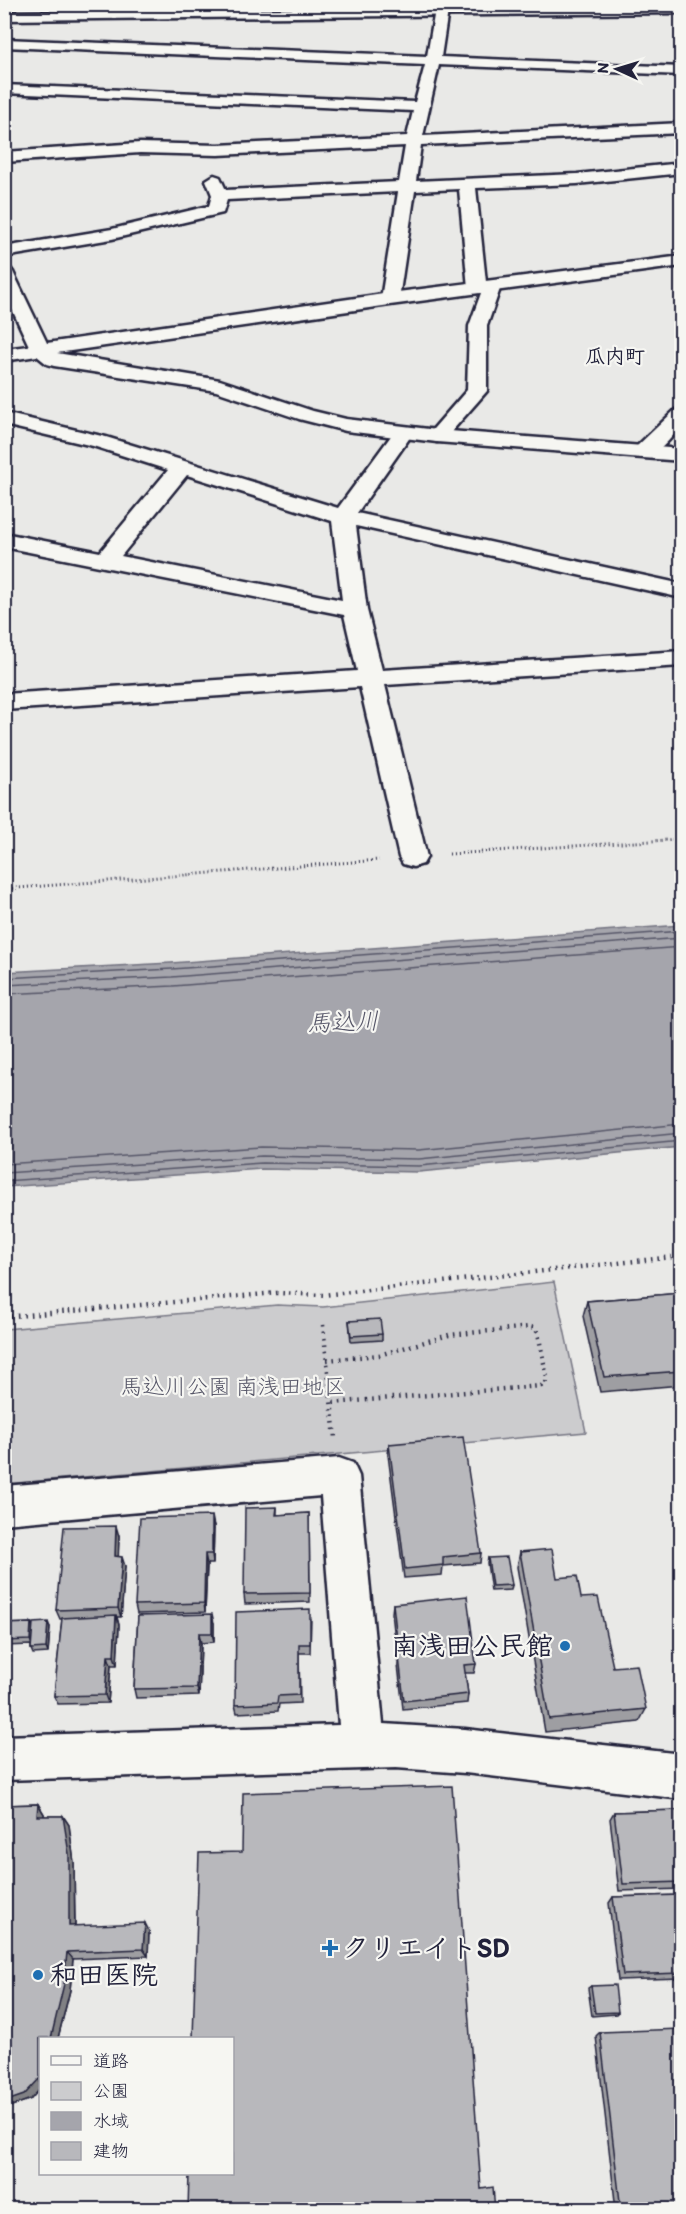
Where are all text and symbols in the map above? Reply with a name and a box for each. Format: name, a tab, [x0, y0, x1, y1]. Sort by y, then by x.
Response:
north arrow	[587, 39, 647, 99]
text: N	[593, 62, 612, 74]
district label: 瓜内町	[585, 344, 645, 368]
water label: 馬込川	[306, 1006, 379, 1037]
park label: 馬込川公園 南浅田地区	[121, 1373, 345, 1400]
place label: 南浅田公民館	[391, 1629, 553, 1662]
marker: 南浅田公民館	[558, 1639, 572, 1653]
place label: クリエイトSD	[342, 1931, 509, 1964]
marker: クリエイトSD	[323, 1941, 337, 1955]
place label: 和田医院	[50, 1958, 158, 1991]
marker: 和田医院	[31, 1968, 45, 1982]
legend	[39, 2037, 234, 2175]
text: 道路	[93, 2050, 129, 2072]
text: 公園	[93, 2080, 129, 2102]
text: 水域	[93, 2110, 129, 2132]
text: 建物	[93, 2140, 129, 2162]

